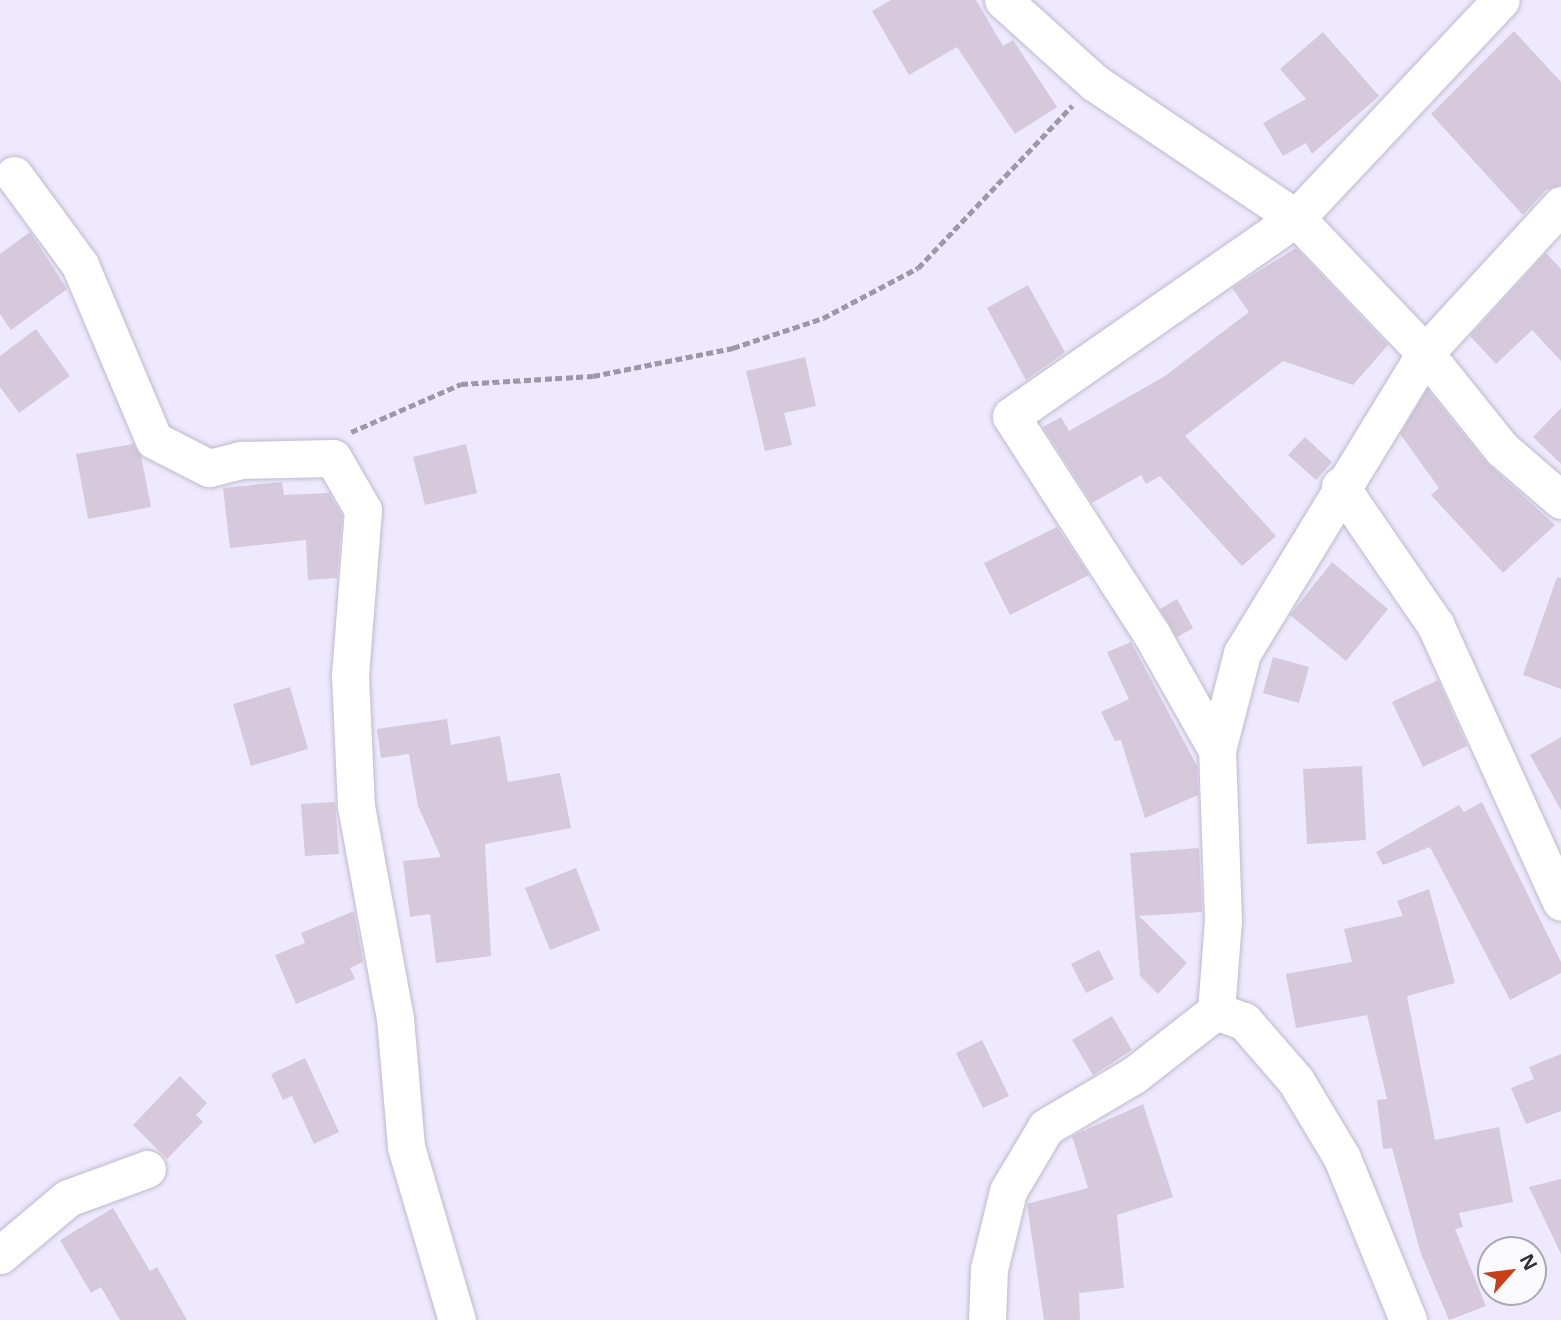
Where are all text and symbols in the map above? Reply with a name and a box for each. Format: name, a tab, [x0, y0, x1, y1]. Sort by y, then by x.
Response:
north arrow	[1477, 1236, 1547, 1306]
text: N	[1514, 1249, 1544, 1275]

